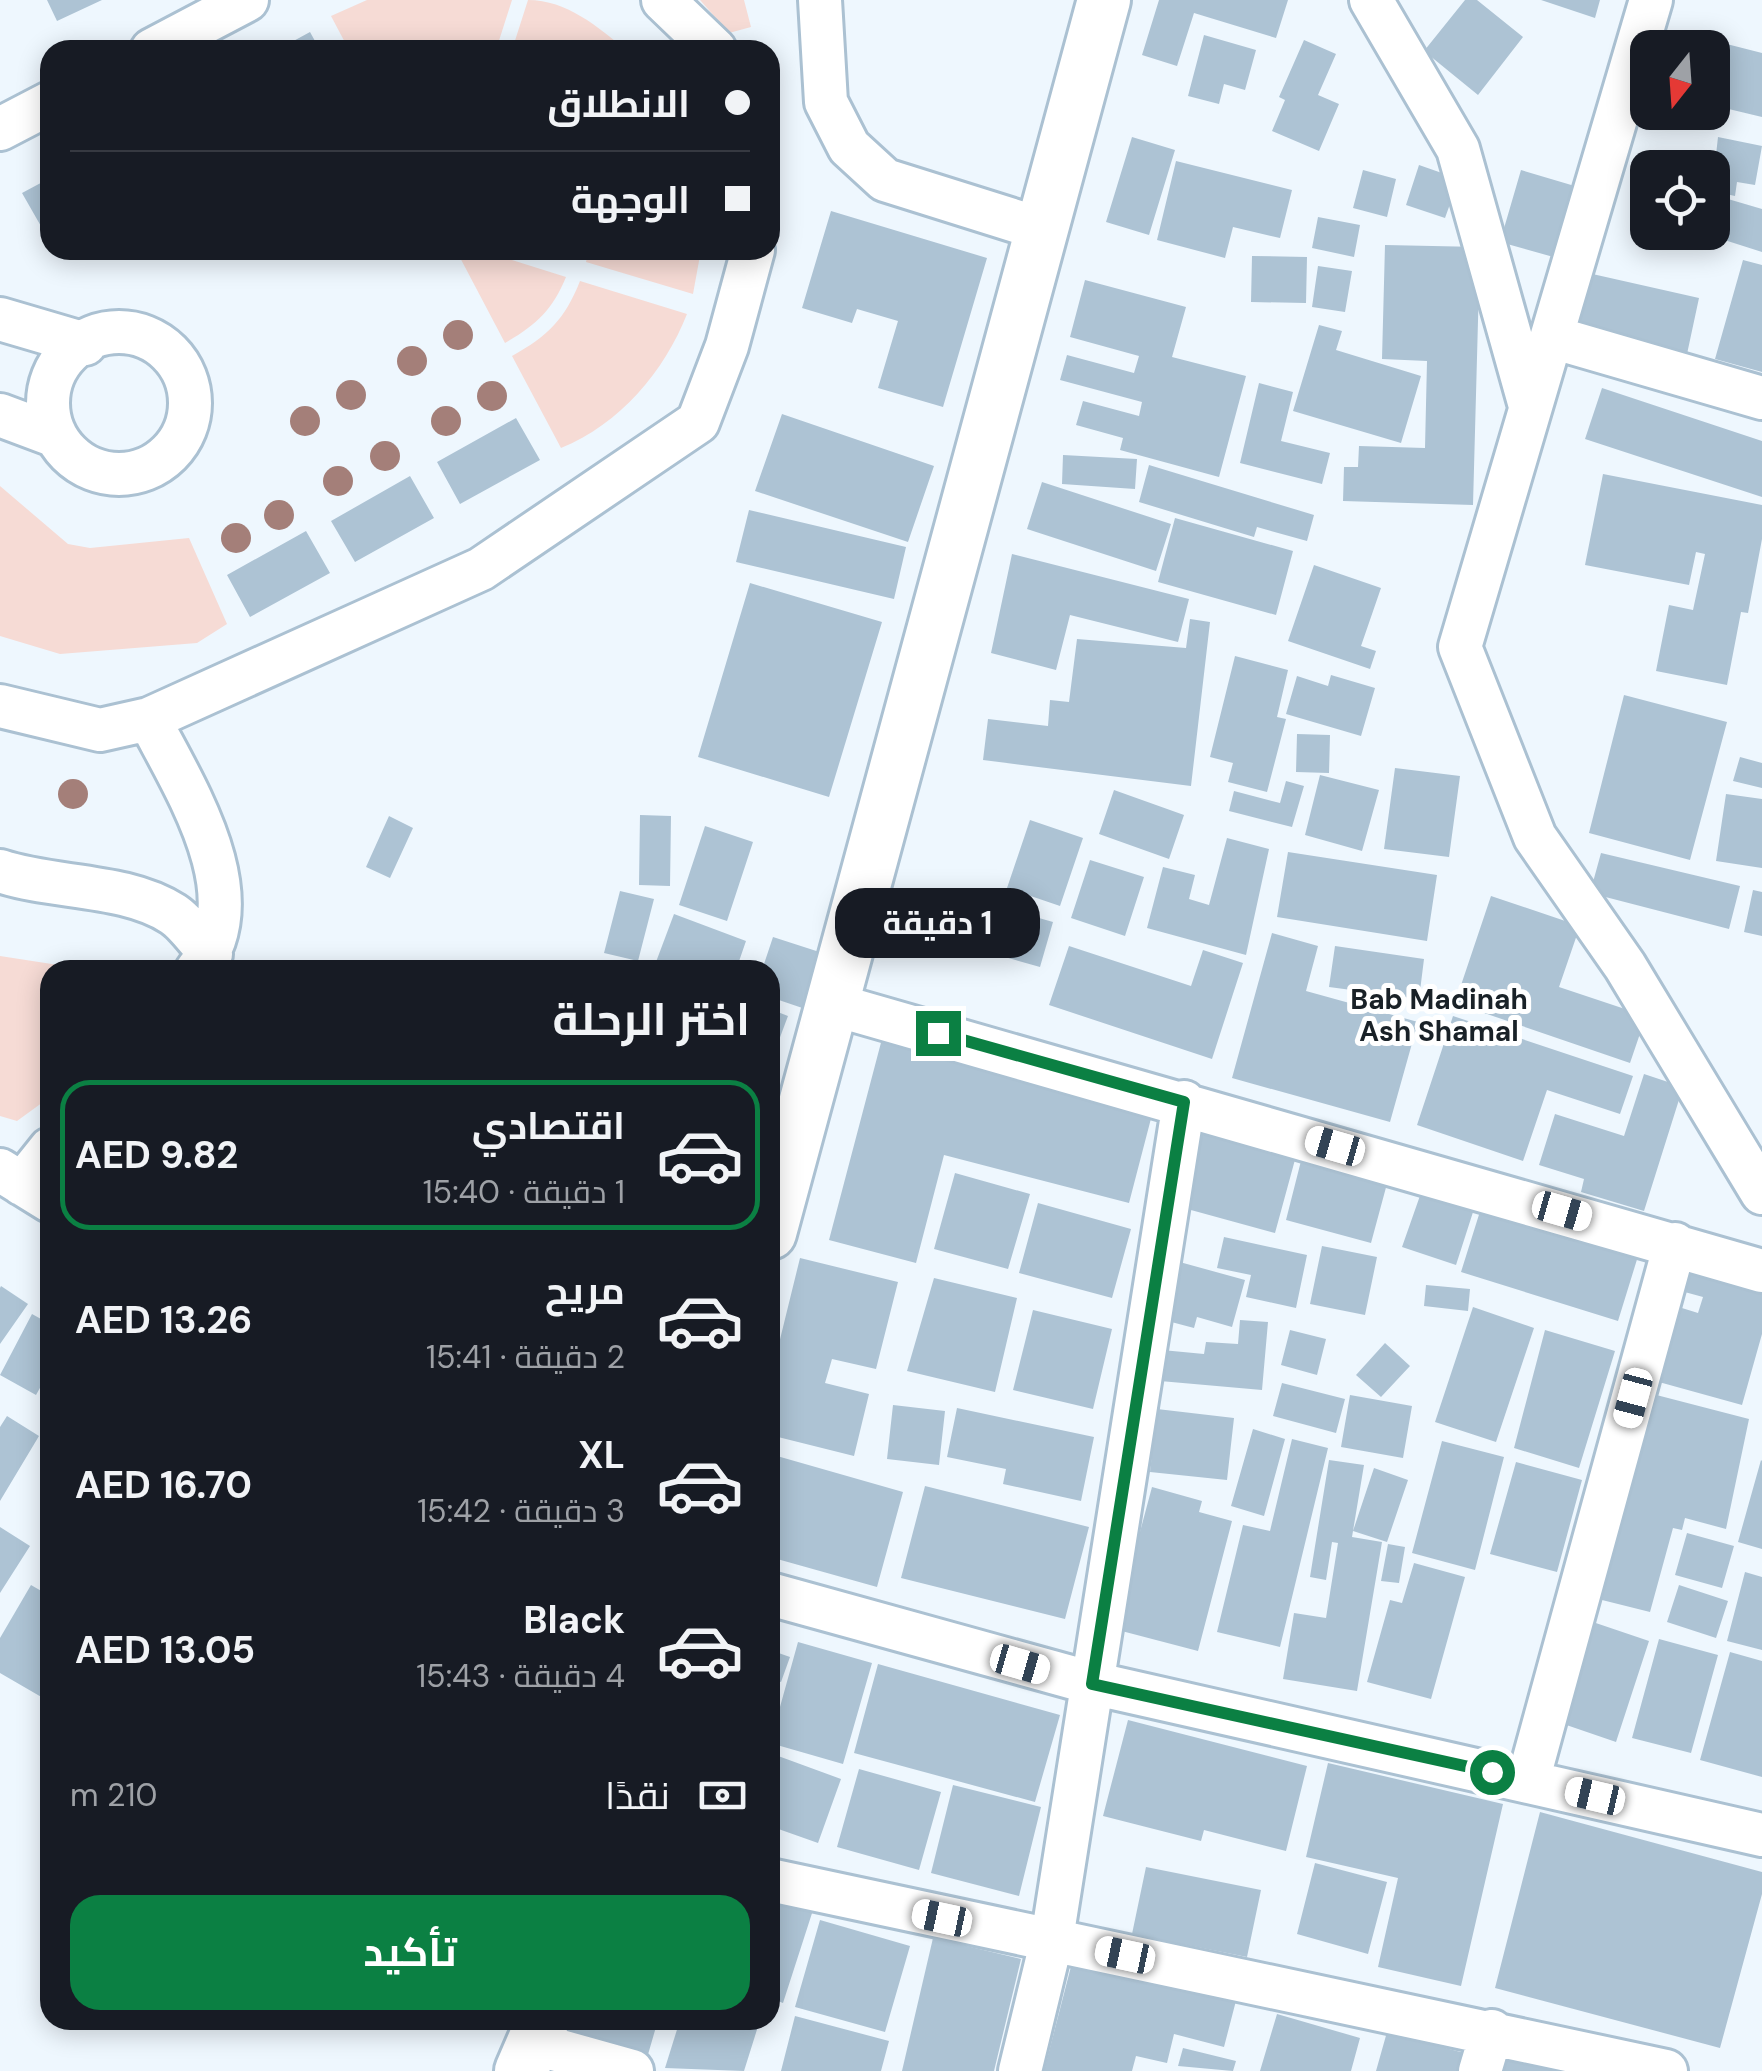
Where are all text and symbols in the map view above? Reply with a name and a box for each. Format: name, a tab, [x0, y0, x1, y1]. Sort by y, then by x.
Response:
north arrow	[1630, 30, 1730, 130]
map controls	[1630, 30, 1730, 250]
text: الانطلاق	[547, 79, 690, 129]
button: locate	[1630, 150, 1730, 250]
text: الوجهة	[571, 175, 690, 225]
callout: 1 دقيقة	[836, 888, 1040, 958]
text: 1 دقيقة	[883, 902, 992, 944]
district label: Bab Madinah Ash Shamal	[1350, 981, 1528, 1050]
text: اختر الرحلة	[552, 990, 750, 1049]
route end	[916, 1011, 961, 1056]
text: اقتصادي	[472, 1101, 625, 1151]
icon: car	[655, 1110, 745, 1200]
car	[1302, 1123, 1368, 1169]
text: AED 9.82	[75, 1130, 238, 1180]
text: 1 دقيقة · 15:40	[423, 1171, 625, 1213]
car	[1529, 1188, 1595, 1234]
text: مريح	[545, 1266, 625, 1316]
icon: car	[655, 1275, 745, 1365]
text: AED 13.26	[75, 1295, 252, 1345]
text: 2 دقيقة · 15:41	[426, 1336, 625, 1378]
car	[1611, 1365, 1655, 1431]
text: XL	[578, 1430, 625, 1480]
icon: car	[655, 1440, 745, 1530]
text: AED 16.70	[75, 1460, 252, 1510]
text: 3 دقيقة · 15:42	[417, 1490, 625, 1532]
text: Black	[523, 1595, 625, 1645]
icon: car	[655, 1605, 745, 1695]
text: AED 13.05	[75, 1625, 255, 1675]
car	[987, 1641, 1053, 1687]
text: 4 دقيقة · 15:43	[416, 1655, 625, 1697]
route start	[1470, 1750, 1515, 1795]
icon: cash	[695, 1768, 750, 1823]
text: نقدًا	[605, 1771, 670, 1821]
text: 210 m	[70, 1774, 157, 1816]
car	[1562, 1775, 1628, 1817]
button: تأكيد	[70, 1895, 750, 2010]
car	[910, 1897, 974, 1939]
car	[1093, 1934, 1157, 1976]

